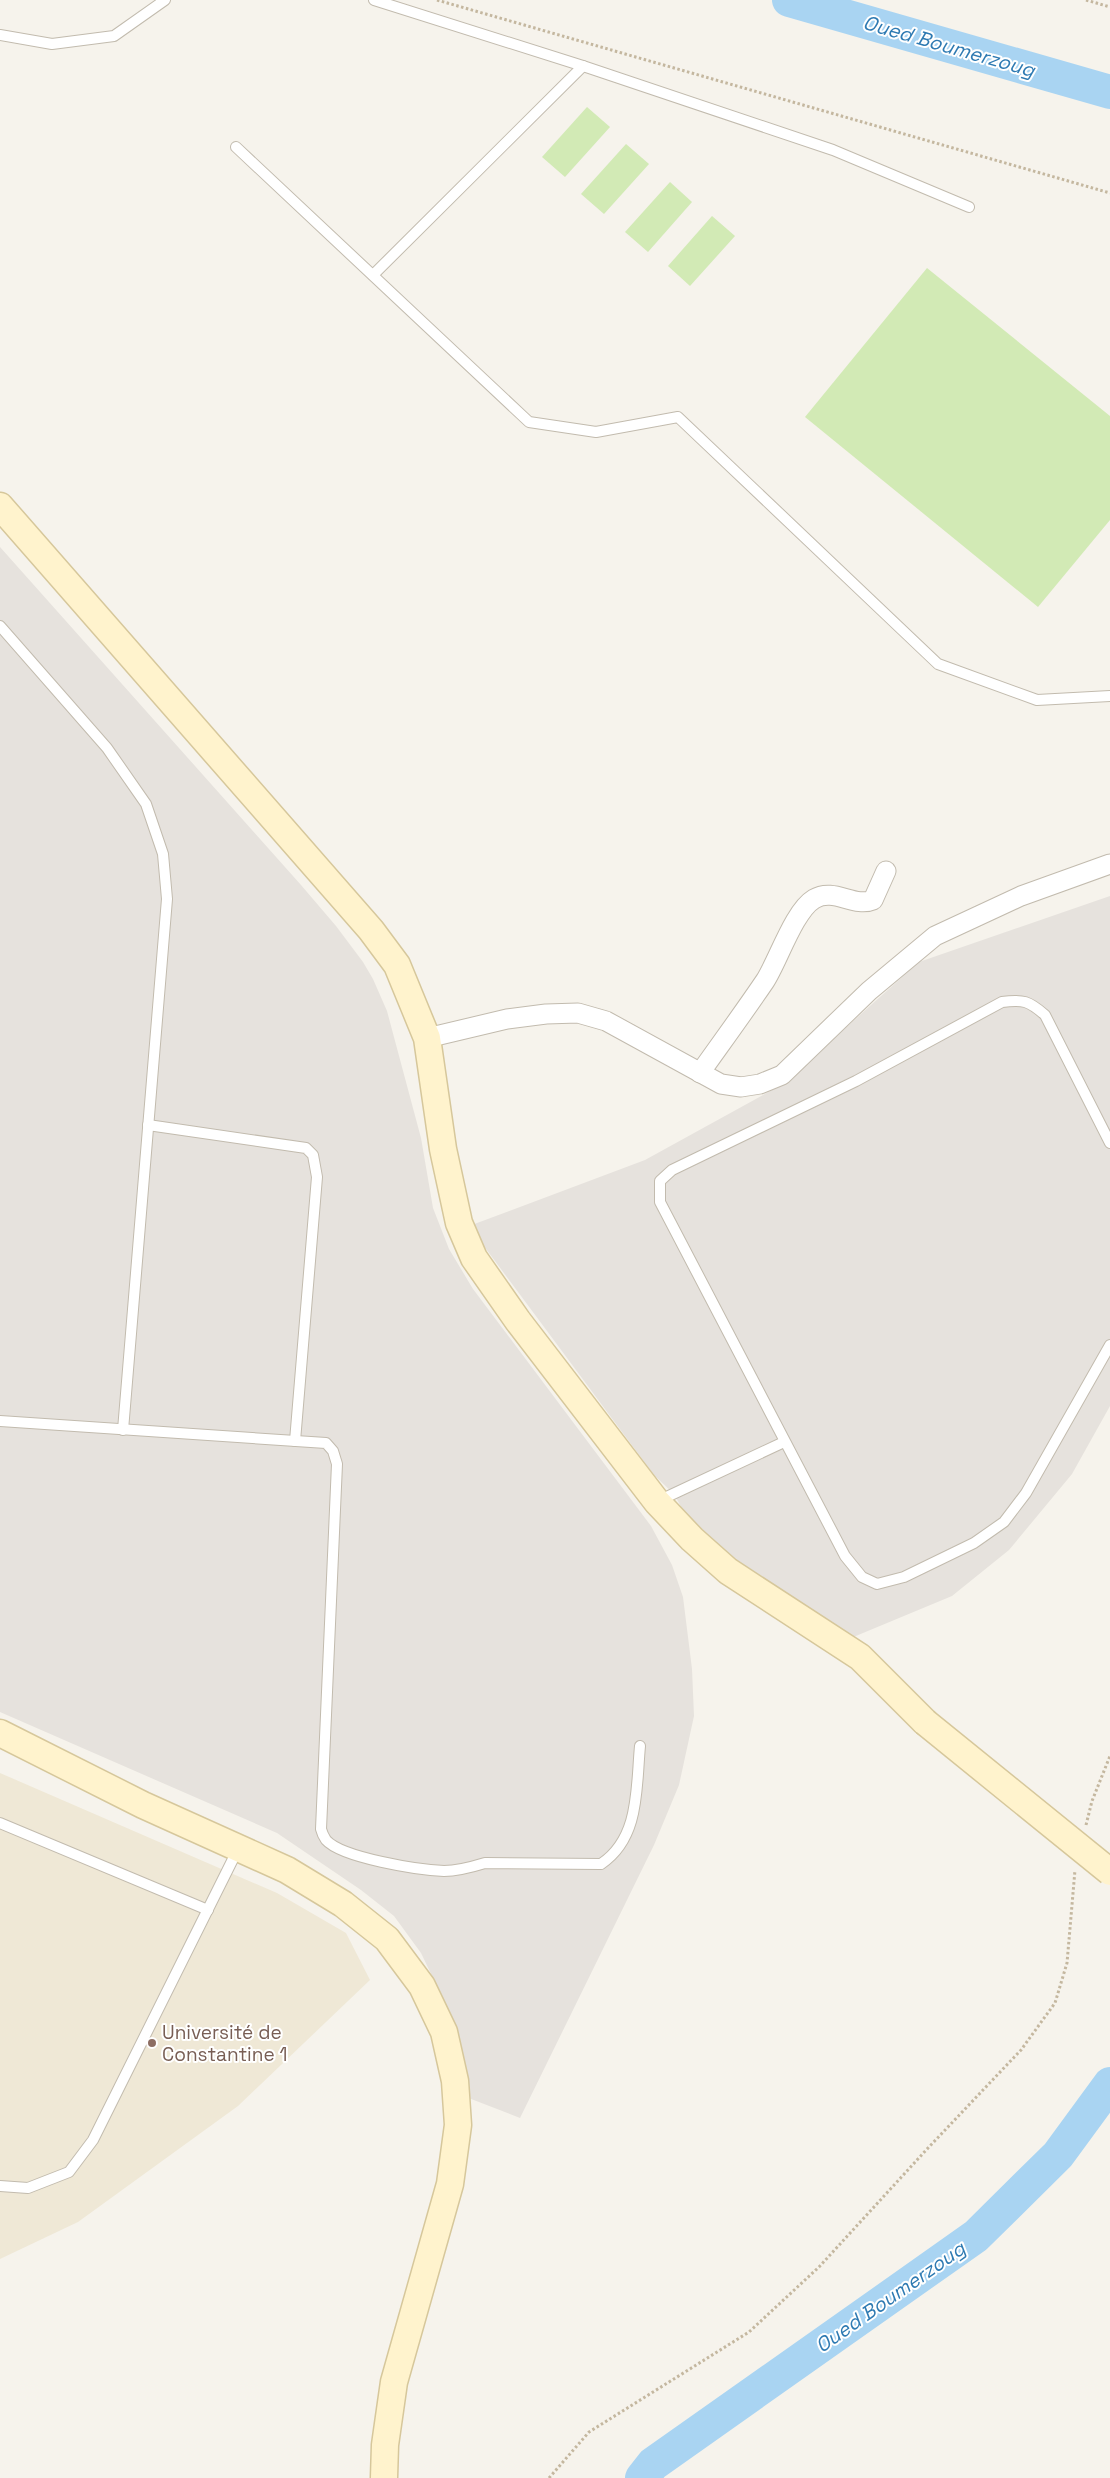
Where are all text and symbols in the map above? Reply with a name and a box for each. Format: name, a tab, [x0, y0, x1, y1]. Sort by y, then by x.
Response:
water label: Oued Boumerzoug	[860, 9, 1039, 83]
place label: Université de Constantine 1	[162, 2020, 288, 2067]
marker: Université de Constantine 1	[146, 2037, 158, 2049]
water label: Oued Boumerzoug	[810, 2235, 971, 2359]

